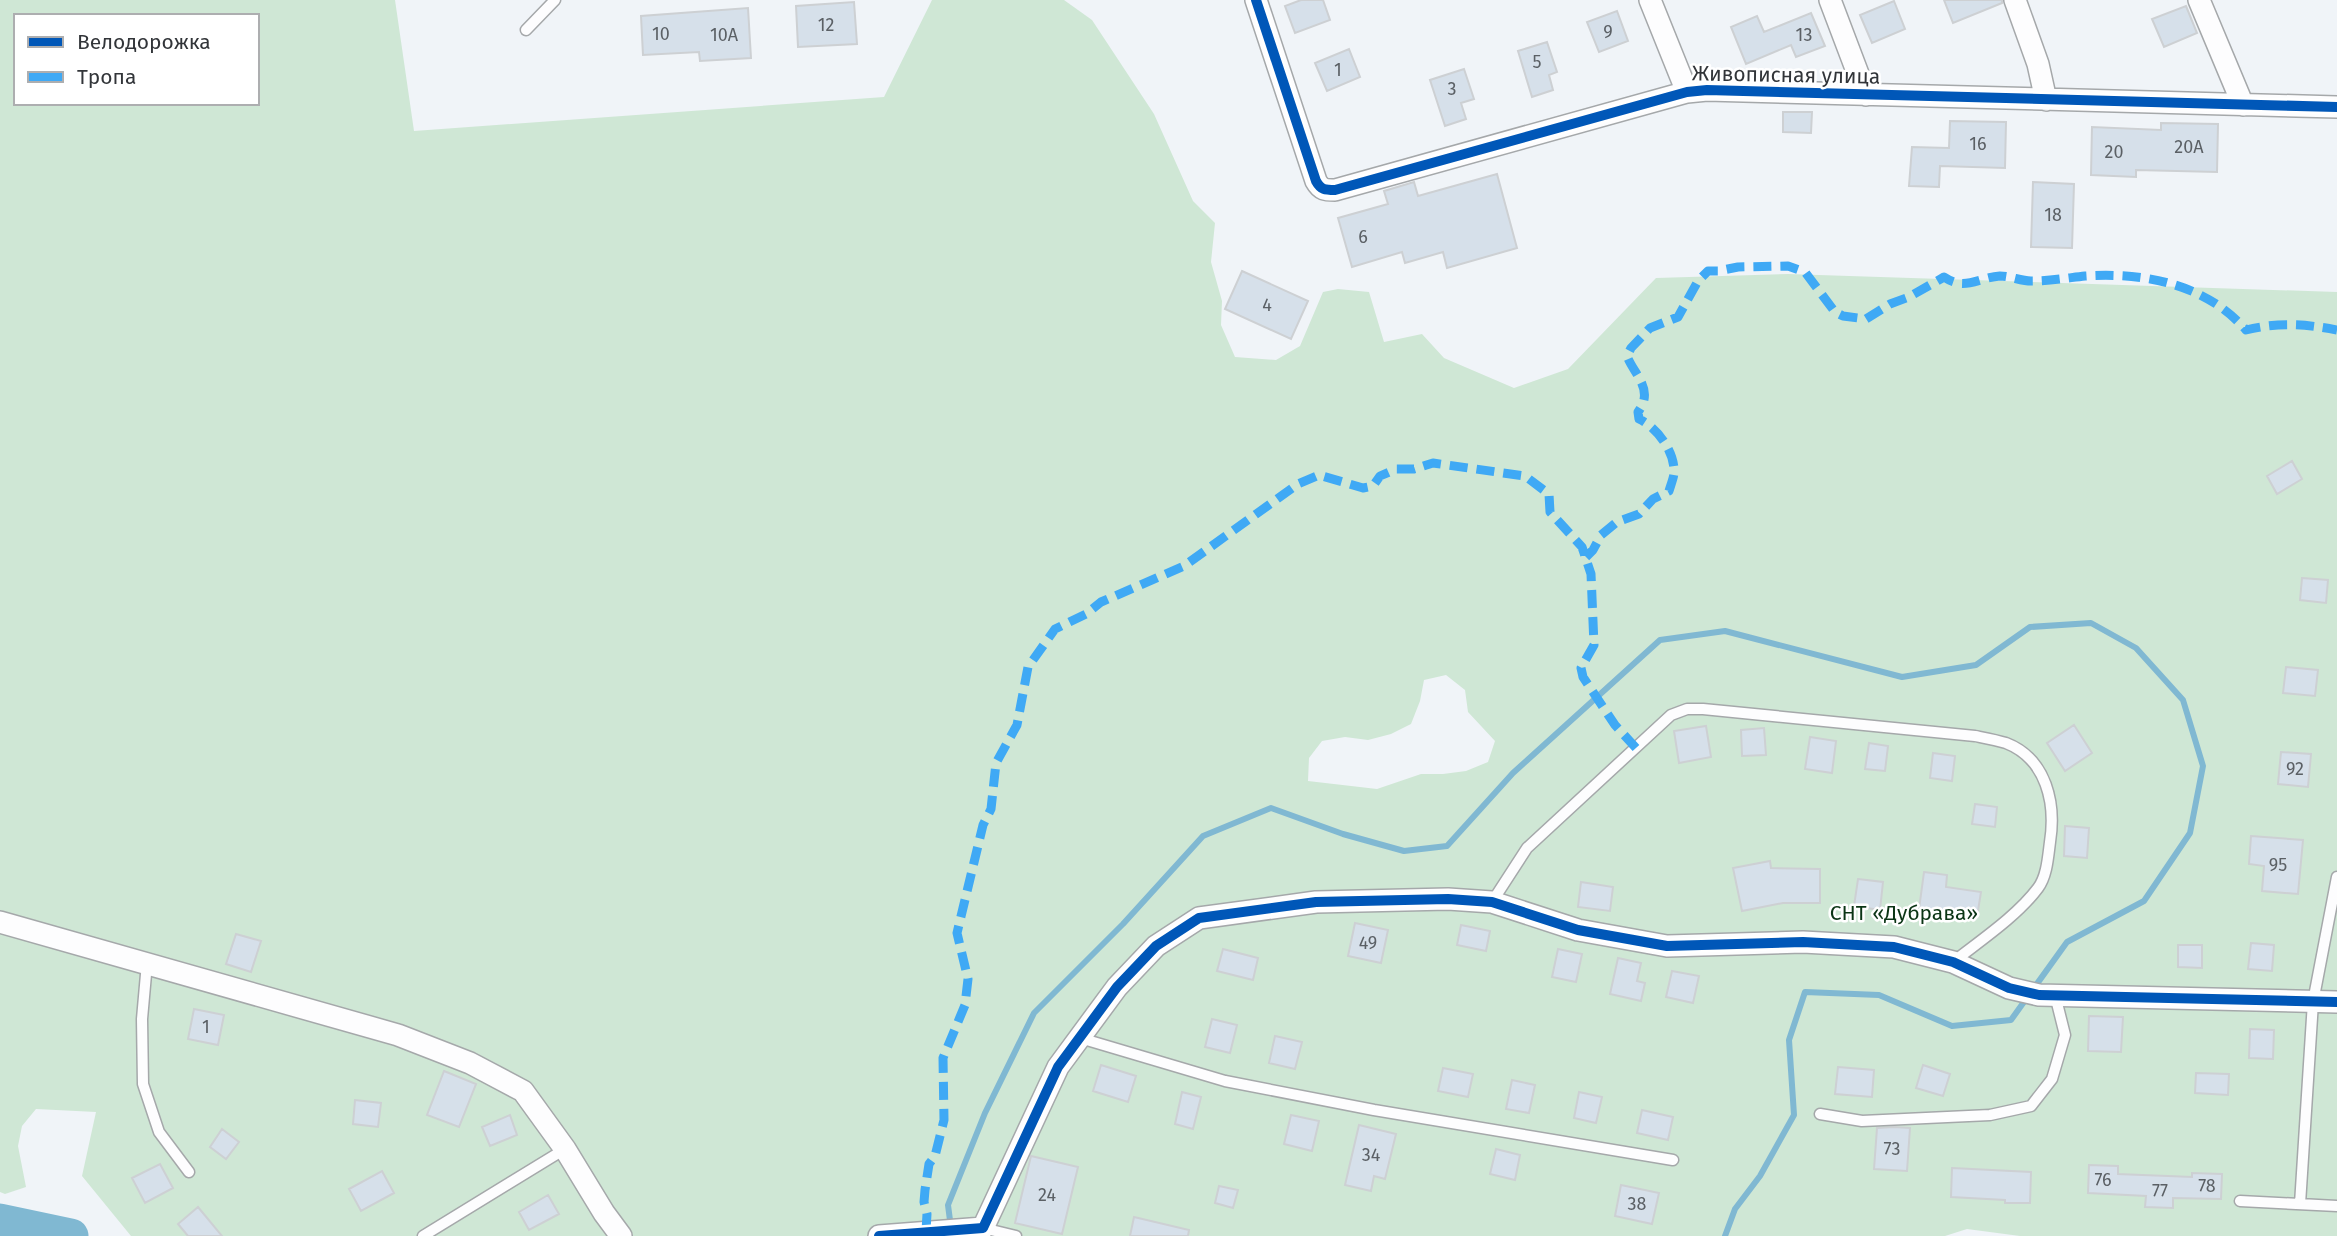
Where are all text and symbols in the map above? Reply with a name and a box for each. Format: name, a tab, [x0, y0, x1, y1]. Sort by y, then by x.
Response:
legend	[14, 14, 259, 105]
house number: 12	[818, 14, 834, 36]
house number: 9	[1603, 21, 1613, 43]
house number: 10	[652, 23, 670, 45]
house number: 10А	[710, 24, 739, 46]
house number: 13	[1796, 24, 1812, 46]
text: Велодорожка	[77, 29, 211, 55]
house number: 5	[1532, 51, 1542, 73]
house number: 1	[1334, 59, 1342, 81]
street label: Живописная улица	[1692, 60, 1880, 90]
text: Тропа	[77, 64, 136, 90]
house number: 3	[1448, 78, 1456, 100]
house number: 16	[1969, 133, 1987, 155]
house number: 20А	[2174, 136, 2204, 158]
house number: 20	[2105, 141, 2123, 163]
house number: 18	[2044, 204, 2062, 226]
house number: 6	[1358, 226, 1368, 248]
house number: 4	[1262, 294, 1272, 316]
house number: 92	[2286, 758, 2304, 780]
house number: 95	[2269, 854, 2287, 876]
park label: СНТ «Дубрава»	[1830, 900, 1978, 926]
house number: 49	[1359, 932, 1377, 954]
house number: 1	[202, 1016, 210, 1038]
house number: 73	[1884, 1138, 1900, 1160]
house number: 34	[1362, 1144, 1381, 1166]
house number: 76	[2094, 1169, 2112, 1191]
house number: 78	[2198, 1175, 2216, 1197]
house number: 77	[2152, 1180, 2168, 1202]
house number: 24	[1038, 1184, 1056, 1206]
house number: 38	[1628, 1193, 1647, 1215]

